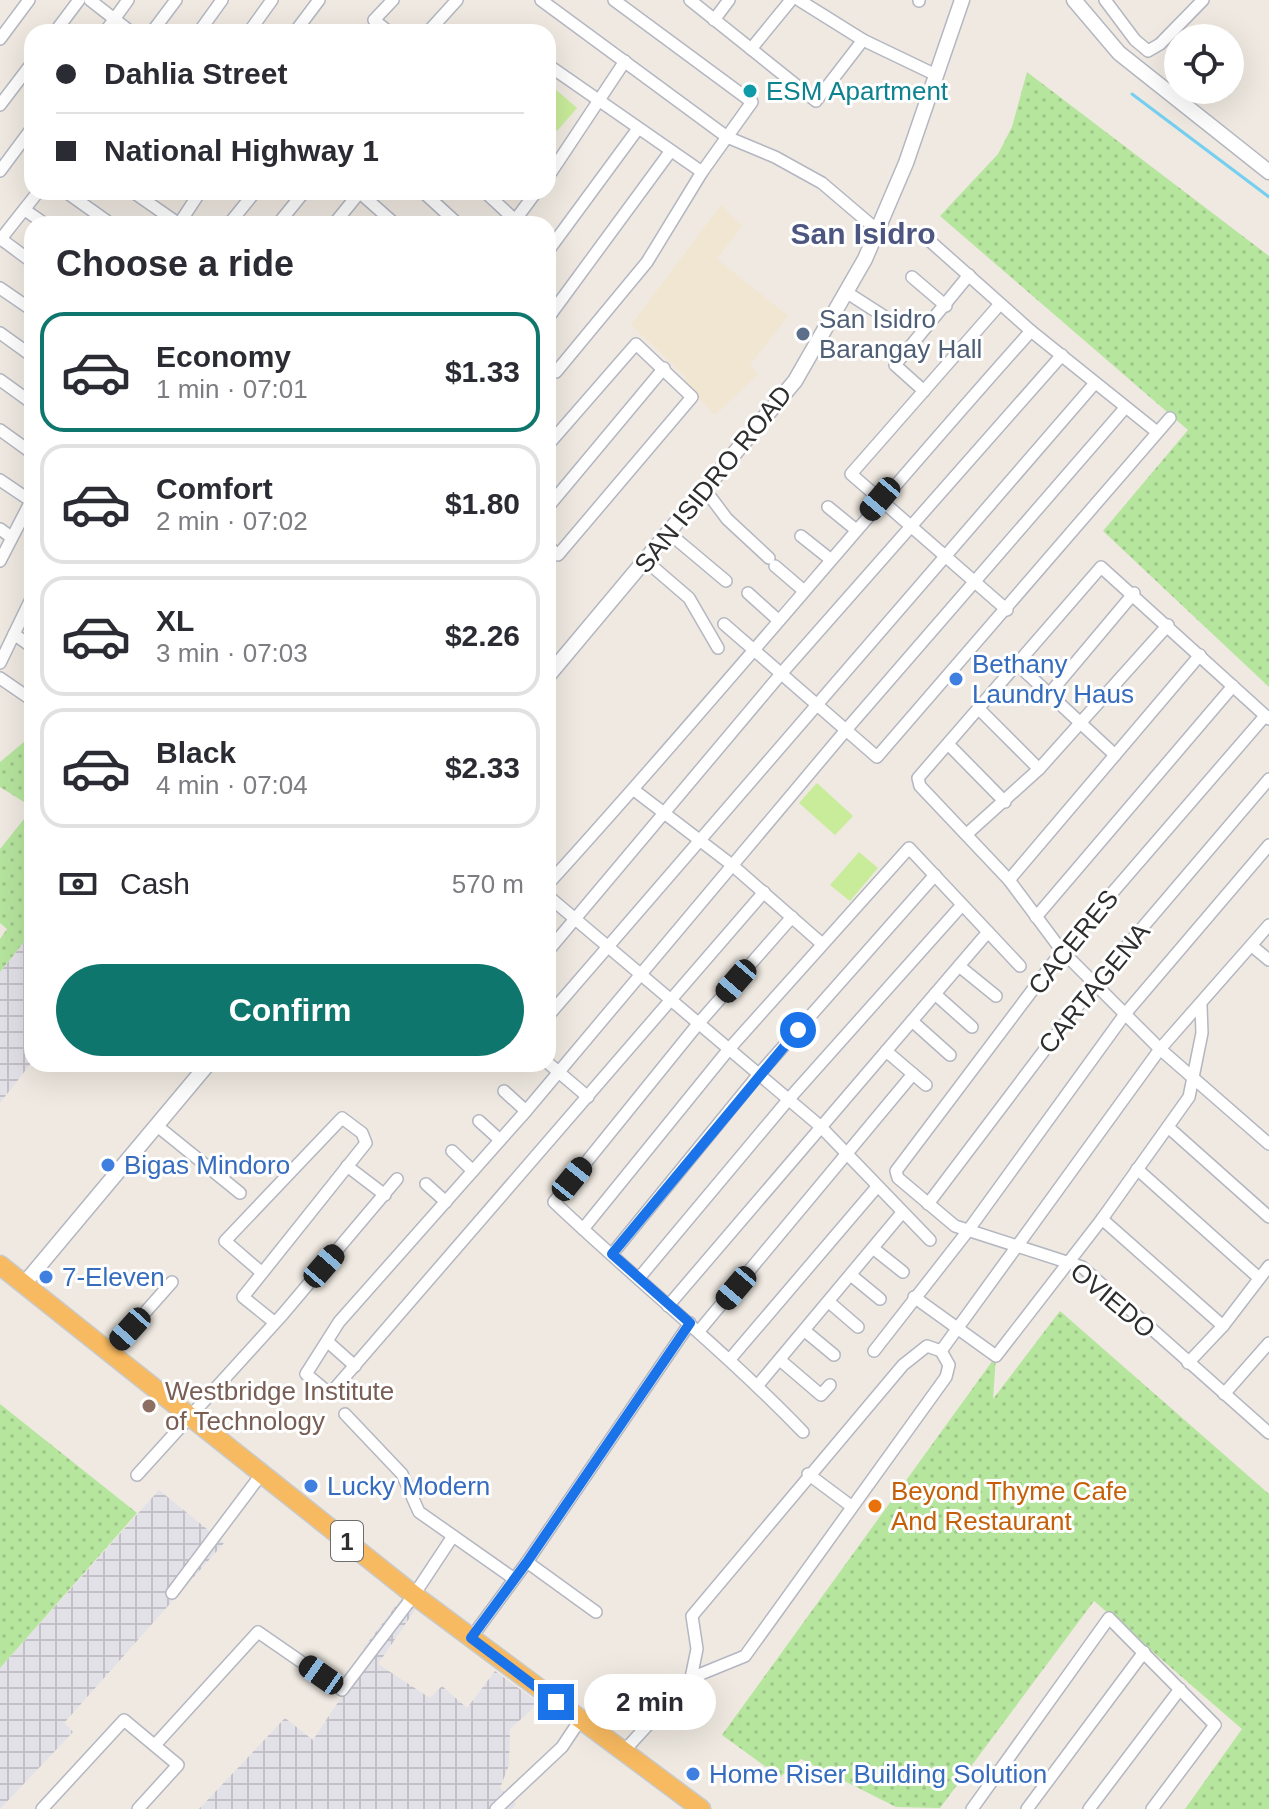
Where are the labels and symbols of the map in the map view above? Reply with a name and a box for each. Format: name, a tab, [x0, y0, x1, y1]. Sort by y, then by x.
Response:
place label: ESM Apartment	[766, 76, 949, 106]
marker: ESM Apartment	[741, 82, 759, 100]
district label: San Isidro	[790, 217, 936, 250]
place label: San Isidro Barangay Hall	[819, 304, 982, 364]
marker: San Isidro Barangay Hall	[794, 325, 812, 343]
street label: SAN ISIDRO ROAD	[628, 379, 798, 579]
car	[855, 473, 905, 525]
place label: Bethany Laundry Haus	[972, 649, 1134, 709]
marker: Bethany Laundry Haus	[947, 670, 965, 688]
street label: CACERES	[1022, 884, 1124, 1000]
street label: CARTAGENA	[1032, 916, 1156, 1059]
car	[711, 955, 761, 1007]
route start	[780, 1012, 816, 1048]
place label: Bigas Mindoro	[124, 1150, 290, 1180]
car	[548, 1153, 596, 1205]
marker: Bigas Mindoro	[99, 1156, 117, 1174]
car	[299, 1240, 349, 1292]
street label: OVIEDO	[1065, 1256, 1161, 1344]
place label: 7-Eleven	[62, 1262, 165, 1292]
car	[711, 1262, 761, 1314]
marker: 7-Eleven	[37, 1268, 55, 1286]
car	[105, 1303, 155, 1355]
place label: Westbridge Institute of Technology	[165, 1376, 394, 1436]
marker: Westbridge Institute of Technology	[140, 1397, 158, 1415]
place label: Lucky Modern	[327, 1471, 490, 1501]
place label: Beyond Thyme Cafe And Restaurant	[891, 1476, 1128, 1536]
marker: Lucky Modern	[302, 1477, 320, 1495]
marker: Beyond Thyme Cafe And Restaurant	[866, 1497, 884, 1515]
road number: 1	[331, 1521, 363, 1561]
car	[294, 1651, 348, 1699]
callout: 2 min	[584, 1674, 716, 1730]
route end	[538, 1684, 574, 1720]
place label: Home Riser Building Solution	[709, 1759, 1047, 1789]
marker: Home Riser Building Solution	[684, 1765, 702, 1783]

